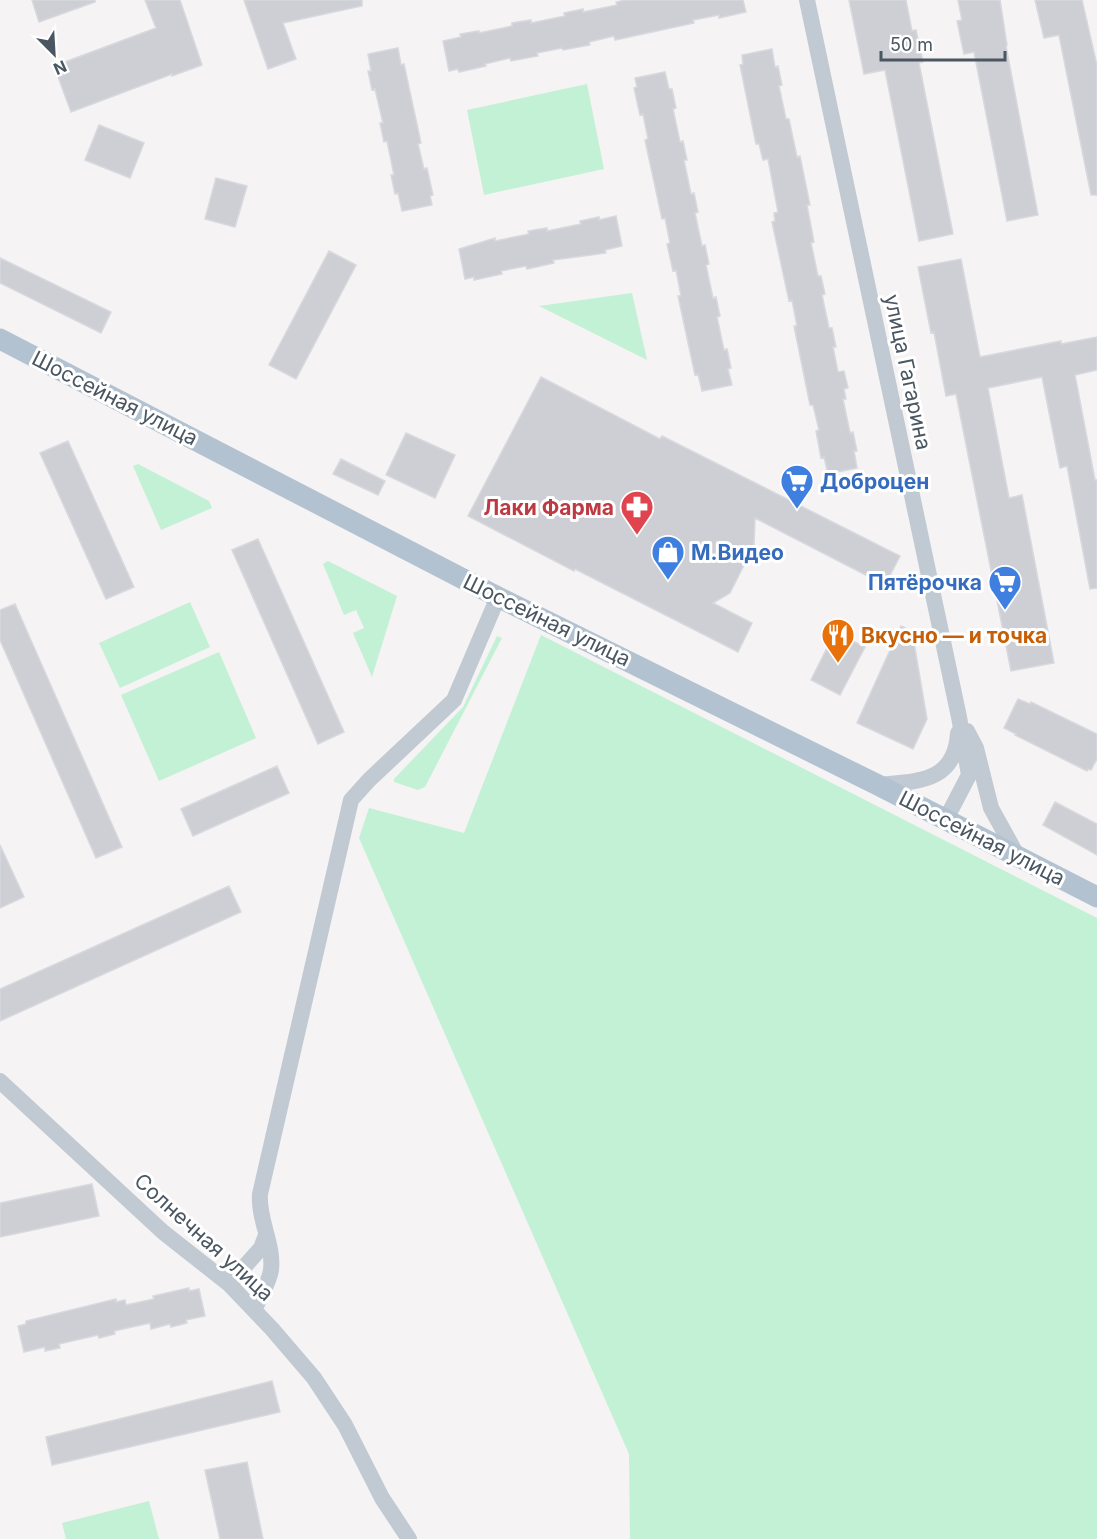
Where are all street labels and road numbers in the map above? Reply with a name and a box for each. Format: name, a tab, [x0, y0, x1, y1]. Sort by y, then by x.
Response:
street label: улица Гагарина	[879, 292, 937, 452]
street label: Шоссейная улица	[28, 345, 202, 451]
street label: Шоссейная улица	[459, 569, 635, 671]
street label: Шоссейная улица	[895, 785, 1069, 891]
street label: Солнечная улица	[129, 1168, 279, 1306]

